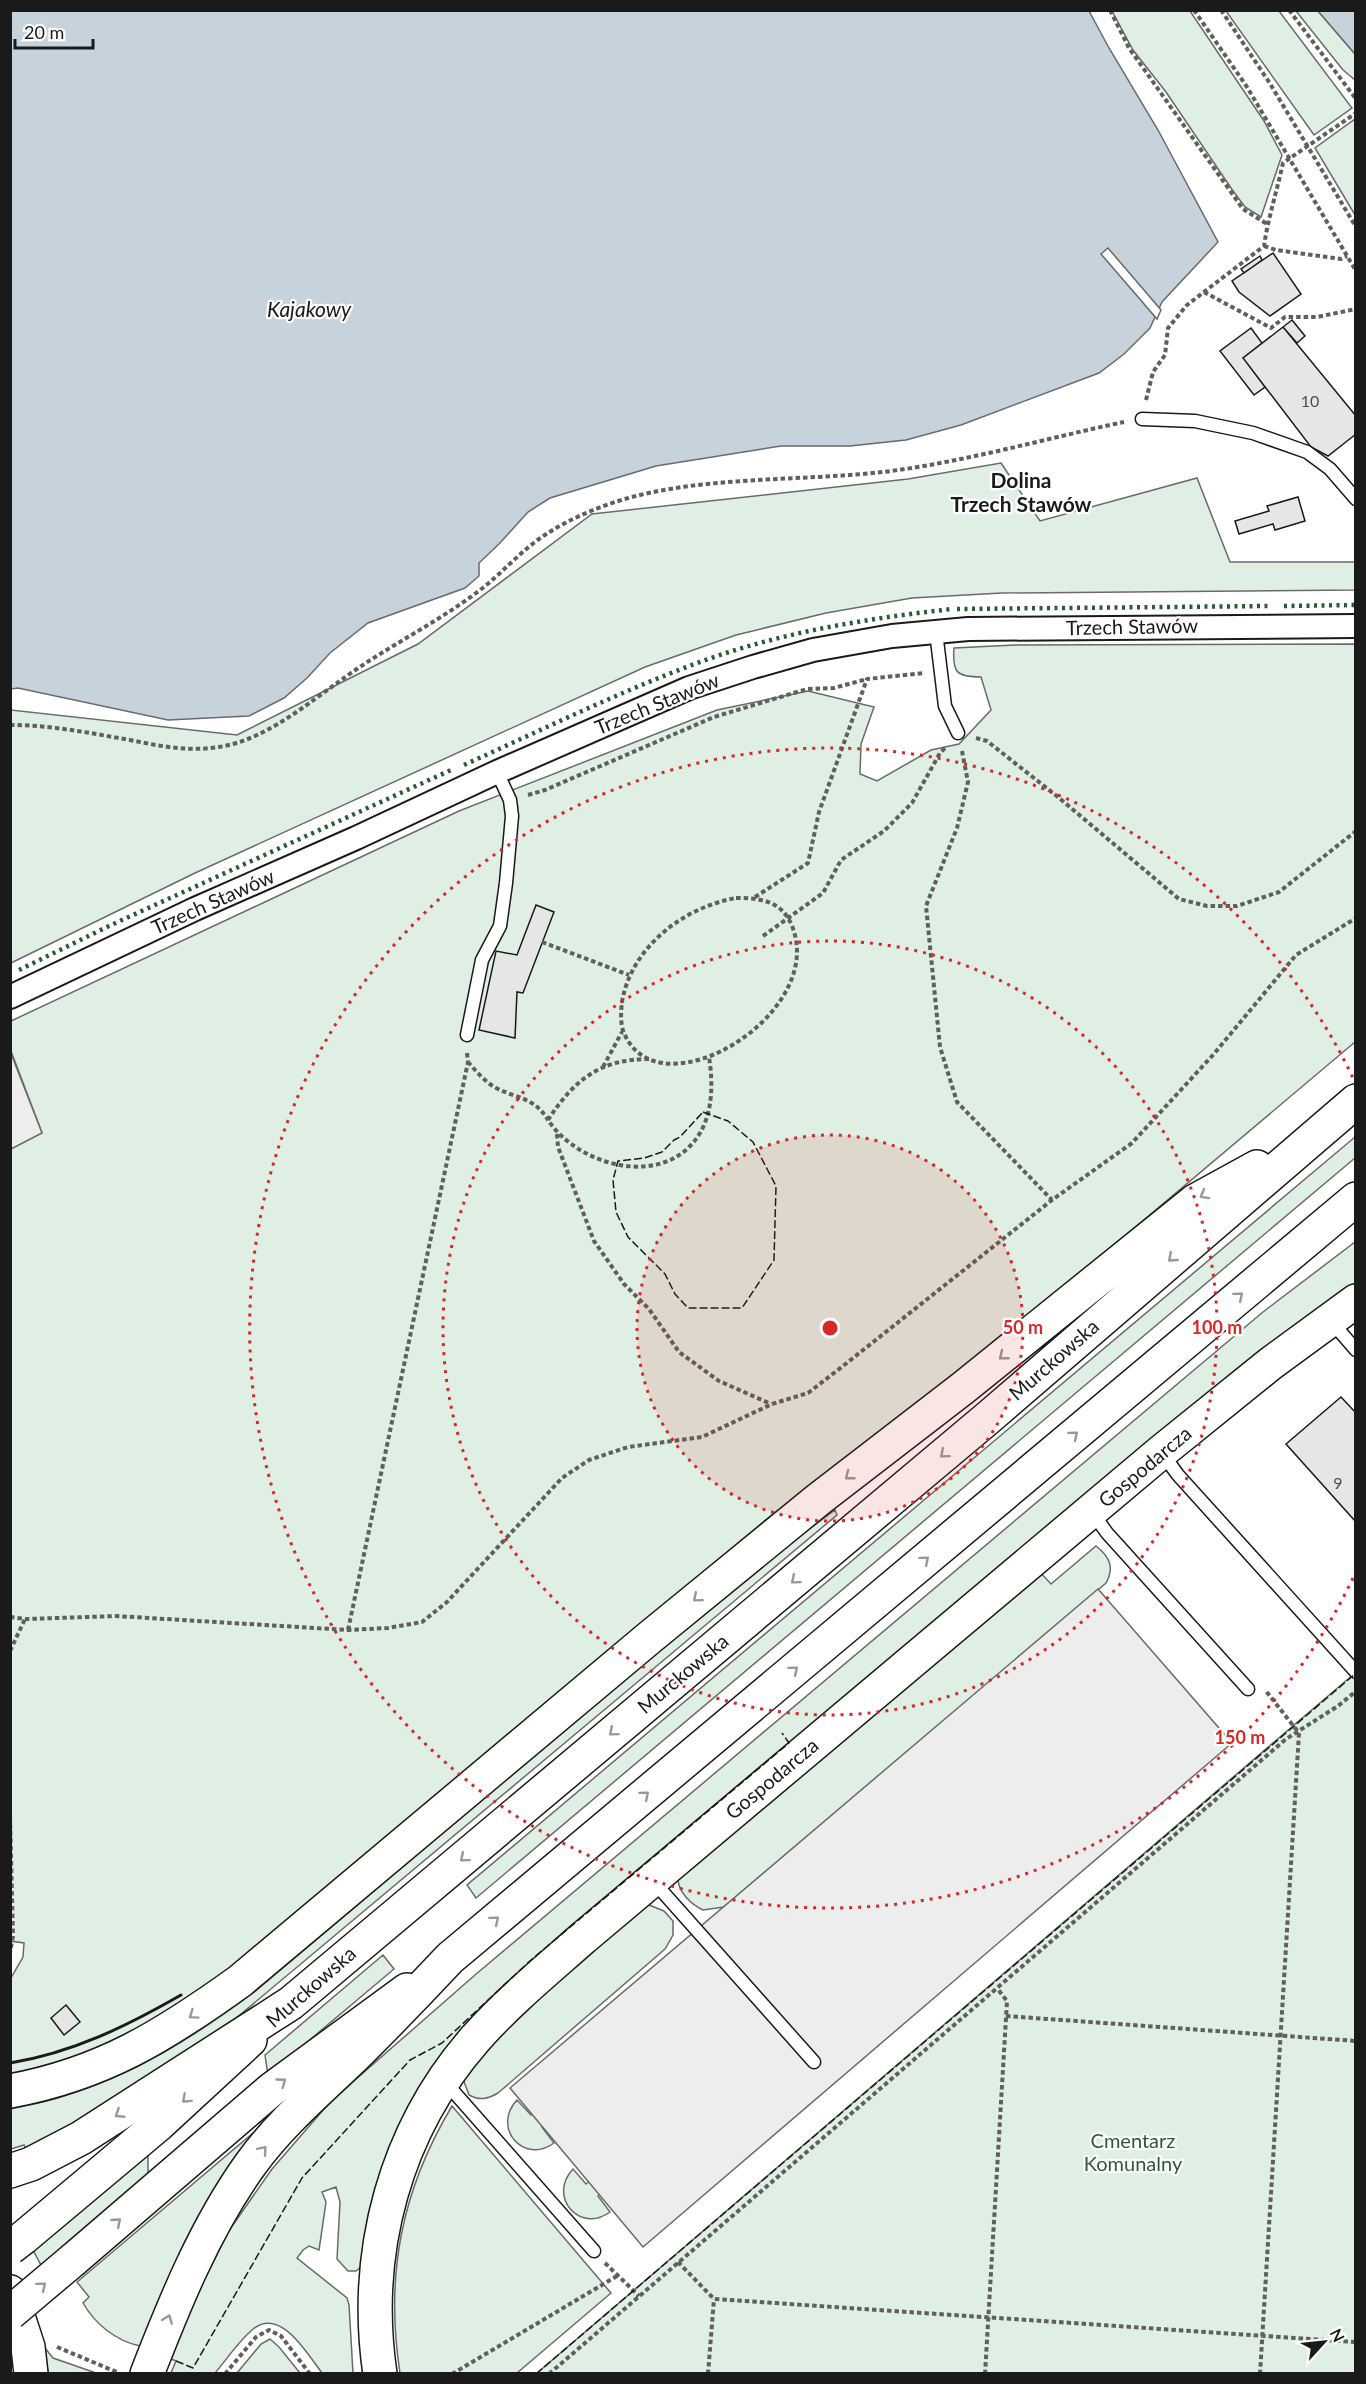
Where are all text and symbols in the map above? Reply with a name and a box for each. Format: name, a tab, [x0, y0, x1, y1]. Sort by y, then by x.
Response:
scale bar	[15, 12, 93, 50]
text: 20 m	[24, 21, 64, 43]
water label: Kajakowy	[267, 296, 352, 321]
house number: 10	[1301, 391, 1319, 410]
district label: Dolina Trzech Stawów	[951, 467, 1092, 516]
street label: Trzech Stawów	[1066, 613, 1198, 639]
street label: Trzech Stawów	[591, 667, 723, 739]
street label: Trzech Stawów	[147, 863, 278, 939]
one-way arrow	[1200, 1188, 1211, 1199]
one-way arrow	[1168, 1251, 1179, 1262]
one-way arrow	[1233, 1292, 1244, 1303]
street label: Murckowska	[1004, 1314, 1103, 1405]
text: 50 m	[1003, 1316, 1043, 1338]
text: 100 m	[1192, 1316, 1242, 1338]
centre of rings	[820, 1318, 840, 1338]
one-way arrow	[999, 1349, 1010, 1360]
street label: Gospodarcza	[1093, 1421, 1196, 1512]
one-way arrow	[1067, 1431, 1078, 1442]
one-way arrow	[940, 1447, 951, 1458]
one-way arrow	[845, 1468, 856, 1479]
house number: 9	[1333, 1473, 1343, 1492]
one-way arrow	[918, 1557, 929, 1568]
one-way arrow	[791, 1573, 802, 1584]
one-way arrow	[693, 1591, 704, 1602]
street label: Murckowska	[632, 1628, 733, 1718]
one-way arrow	[787, 1666, 798, 1677]
one-way arrow	[609, 1725, 620, 1736]
text: 150 m	[1215, 1726, 1265, 1748]
street label: Gospodarcza	[720, 1733, 823, 1824]
one-way arrow	[638, 1791, 649, 1802]
one-way arrow	[460, 1850, 471, 1861]
one-way arrow	[488, 1917, 499, 1928]
street label: Murckowska	[261, 1941, 360, 2032]
one-way arrow	[188, 2008, 199, 2019]
one-way arrow	[275, 2079, 286, 2090]
one-way arrow	[182, 2092, 193, 2103]
one-way arrow	[114, 2107, 125, 2118]
park label: Cmentarz Komunalny	[1084, 2128, 1183, 2175]
one-way arrow	[256, 2146, 267, 2157]
one-way arrow	[110, 2218, 121, 2229]
one-way arrow	[35, 2283, 46, 2294]
north arrow	[1294, 2312, 1354, 2372]
one-way arrow	[161, 2314, 173, 2325]
text: N	[1327, 2325, 1349, 2345]

